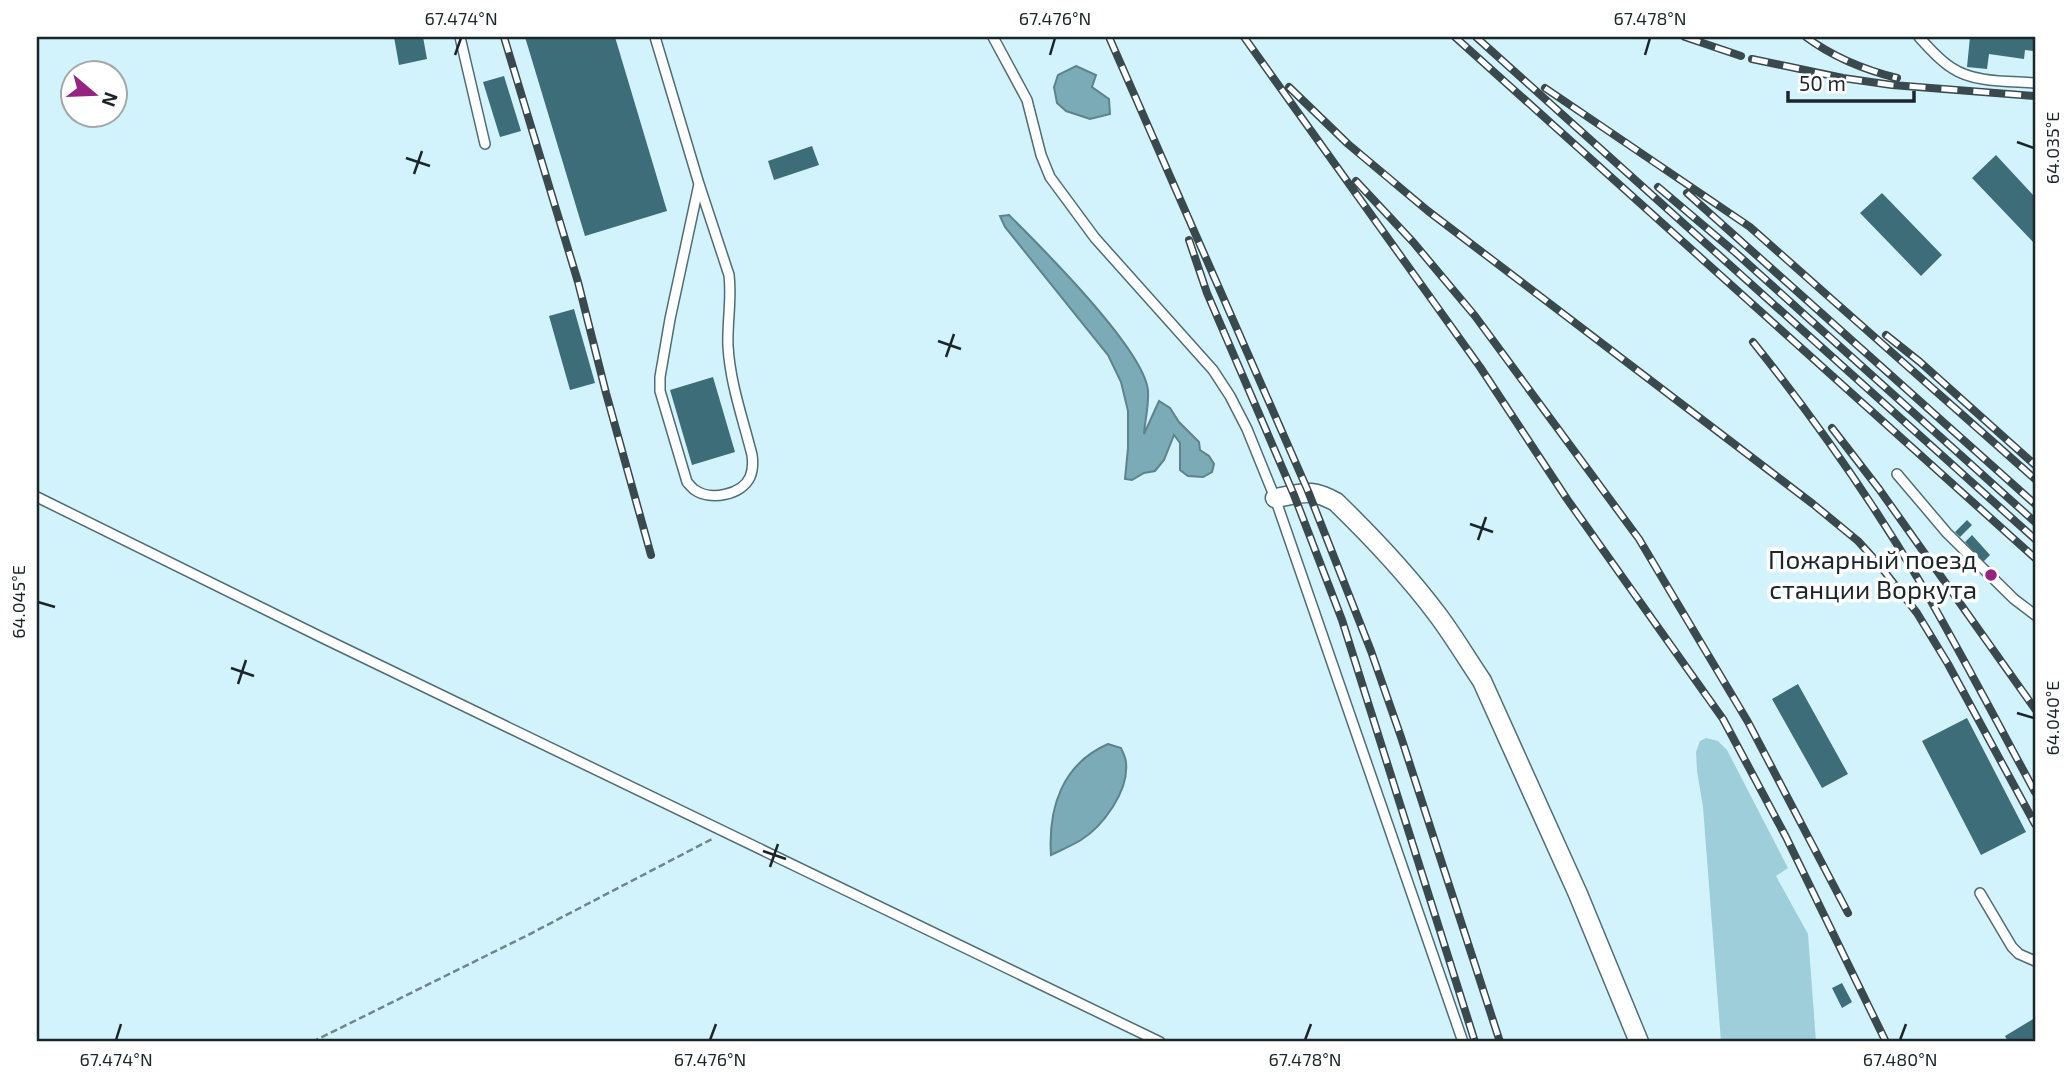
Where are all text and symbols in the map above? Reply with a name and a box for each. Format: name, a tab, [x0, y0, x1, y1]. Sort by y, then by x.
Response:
text: 67.474°N	[424, 7, 498, 29]
text: 67.476°N	[1019, 7, 1091, 29]
text: 67.478°N	[1613, 7, 1687, 29]
north arrow	[60, 60, 130, 130]
scale bar	[1788, 60, 1914, 104]
text: 50 m	[1799, 70, 1846, 95]
text: N	[97, 89, 124, 110]
text: 64.035°E	[2041, 112, 2063, 184]
place label: Пожарный поезд станции Воркута	[1768, 543, 1977, 605]
text: 64.045°E	[7, 565, 29, 639]
marker: Пожарный поезд станции Воркута	[1983, 567, 1999, 583]
text: 64.040°E	[2041, 681, 2063, 755]
text: 67.474°N	[79, 1048, 153, 1070]
text: 67.476°N	[674, 1048, 746, 1070]
text: 67.478°N	[1268, 1048, 1342, 1070]
text: 67.480°N	[1863, 1048, 1937, 1070]

